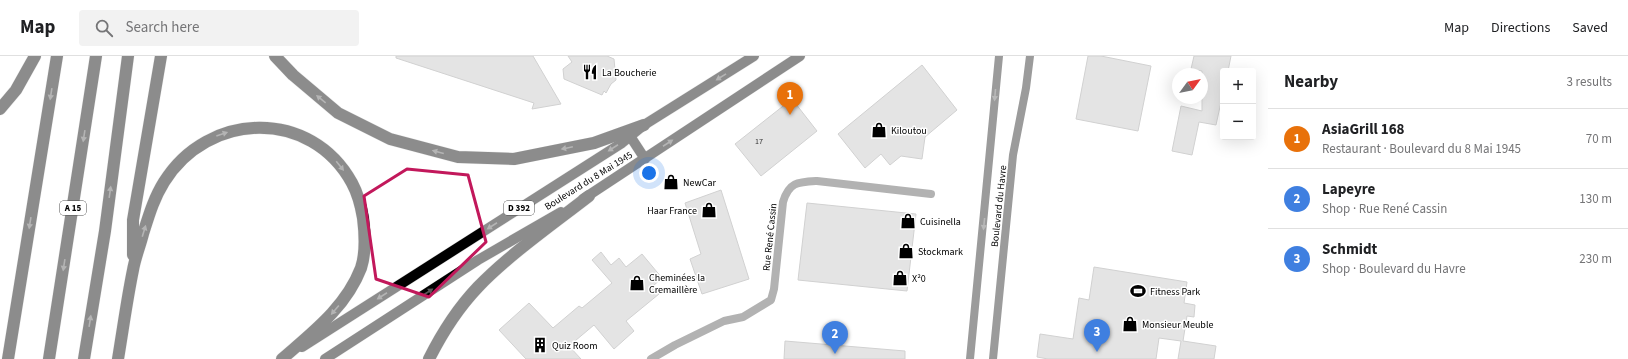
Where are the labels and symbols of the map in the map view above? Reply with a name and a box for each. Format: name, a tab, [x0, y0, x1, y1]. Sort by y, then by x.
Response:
restaurant icon: La Boucherie	[581, 63, 599, 81]
place label: La Boucherie	[602, 66, 657, 80]
north arrow	[1172, 68, 1208, 104]
one-way arrow	[715, 73, 727, 80]
pin: 1	[777, 82, 803, 115]
one-way arrow	[48, 88, 54, 101]
one-way arrow	[992, 89, 999, 101]
one-way arrow	[316, 94, 327, 103]
shop icon: Kiloutou	[870, 121, 888, 139]
place label: Kiloutou	[891, 124, 927, 138]
one-way arrow	[80, 130, 86, 142]
one-way arrow	[217, 131, 229, 137]
house number: 17	[755, 136, 763, 147]
one-way arrow	[662, 140, 674, 147]
one-way arrow	[560, 145, 573, 151]
one-way arrow	[607, 145, 619, 152]
street label: Boulevard du 8 Mai 1945	[542, 148, 635, 214]
one-way arrow	[432, 149, 444, 155]
one-way arrow	[335, 160, 344, 171]
your location	[639, 163, 659, 183]
street label: Boulevard du Havre	[988, 164, 1010, 248]
shop icon: NewCar	[662, 173, 680, 191]
place label: NewCar	[683, 176, 716, 190]
one-way arrow	[107, 186, 113, 198]
road number: A 15	[60, 201, 86, 215]
road number: D 392	[504, 201, 534, 215]
shop icon: Haar France	[700, 201, 718, 219]
street label: Rue René Cassin	[759, 202, 781, 272]
place label: Haar France	[647, 204, 697, 218]
shop icon: Cuisinella	[899, 212, 917, 230]
place label: Cuisinella	[920, 215, 961, 229]
one-way arrow	[27, 217, 33, 229]
one-way arrow	[980, 218, 987, 230]
one-way arrow	[487, 222, 497, 230]
one-way arrow	[141, 224, 147, 236]
shop icon: Stockmark	[897, 242, 915, 260]
place label: Stockmark	[918, 245, 963, 259]
one-way arrow	[61, 258, 67, 271]
shop icon: X²0	[891, 269, 909, 287]
place label: Cheminées la Cremaillère	[649, 271, 705, 297]
place label: X²0	[912, 272, 926, 286]
shop icon: Cheminées la Cremaillère	[628, 274, 646, 292]
sports icon: Fitness Park	[1129, 282, 1147, 300]
place label: Fitness Park	[1150, 285, 1200, 299]
one-way arrow	[422, 289, 434, 296]
one-way arrow	[377, 292, 387, 300]
one-way arrow	[331, 305, 340, 315]
one-way arrow	[87, 314, 93, 327]
shop icon: Monsieur Meuble	[1121, 315, 1139, 333]
place label: Monsieur Meuble	[1142, 318, 1213, 332]
pin: 3	[1084, 319, 1110, 352]
pin: 2	[822, 321, 848, 354]
building icon: Quiz Room	[531, 336, 549, 354]
place label: Quiz Room	[552, 339, 598, 353]

